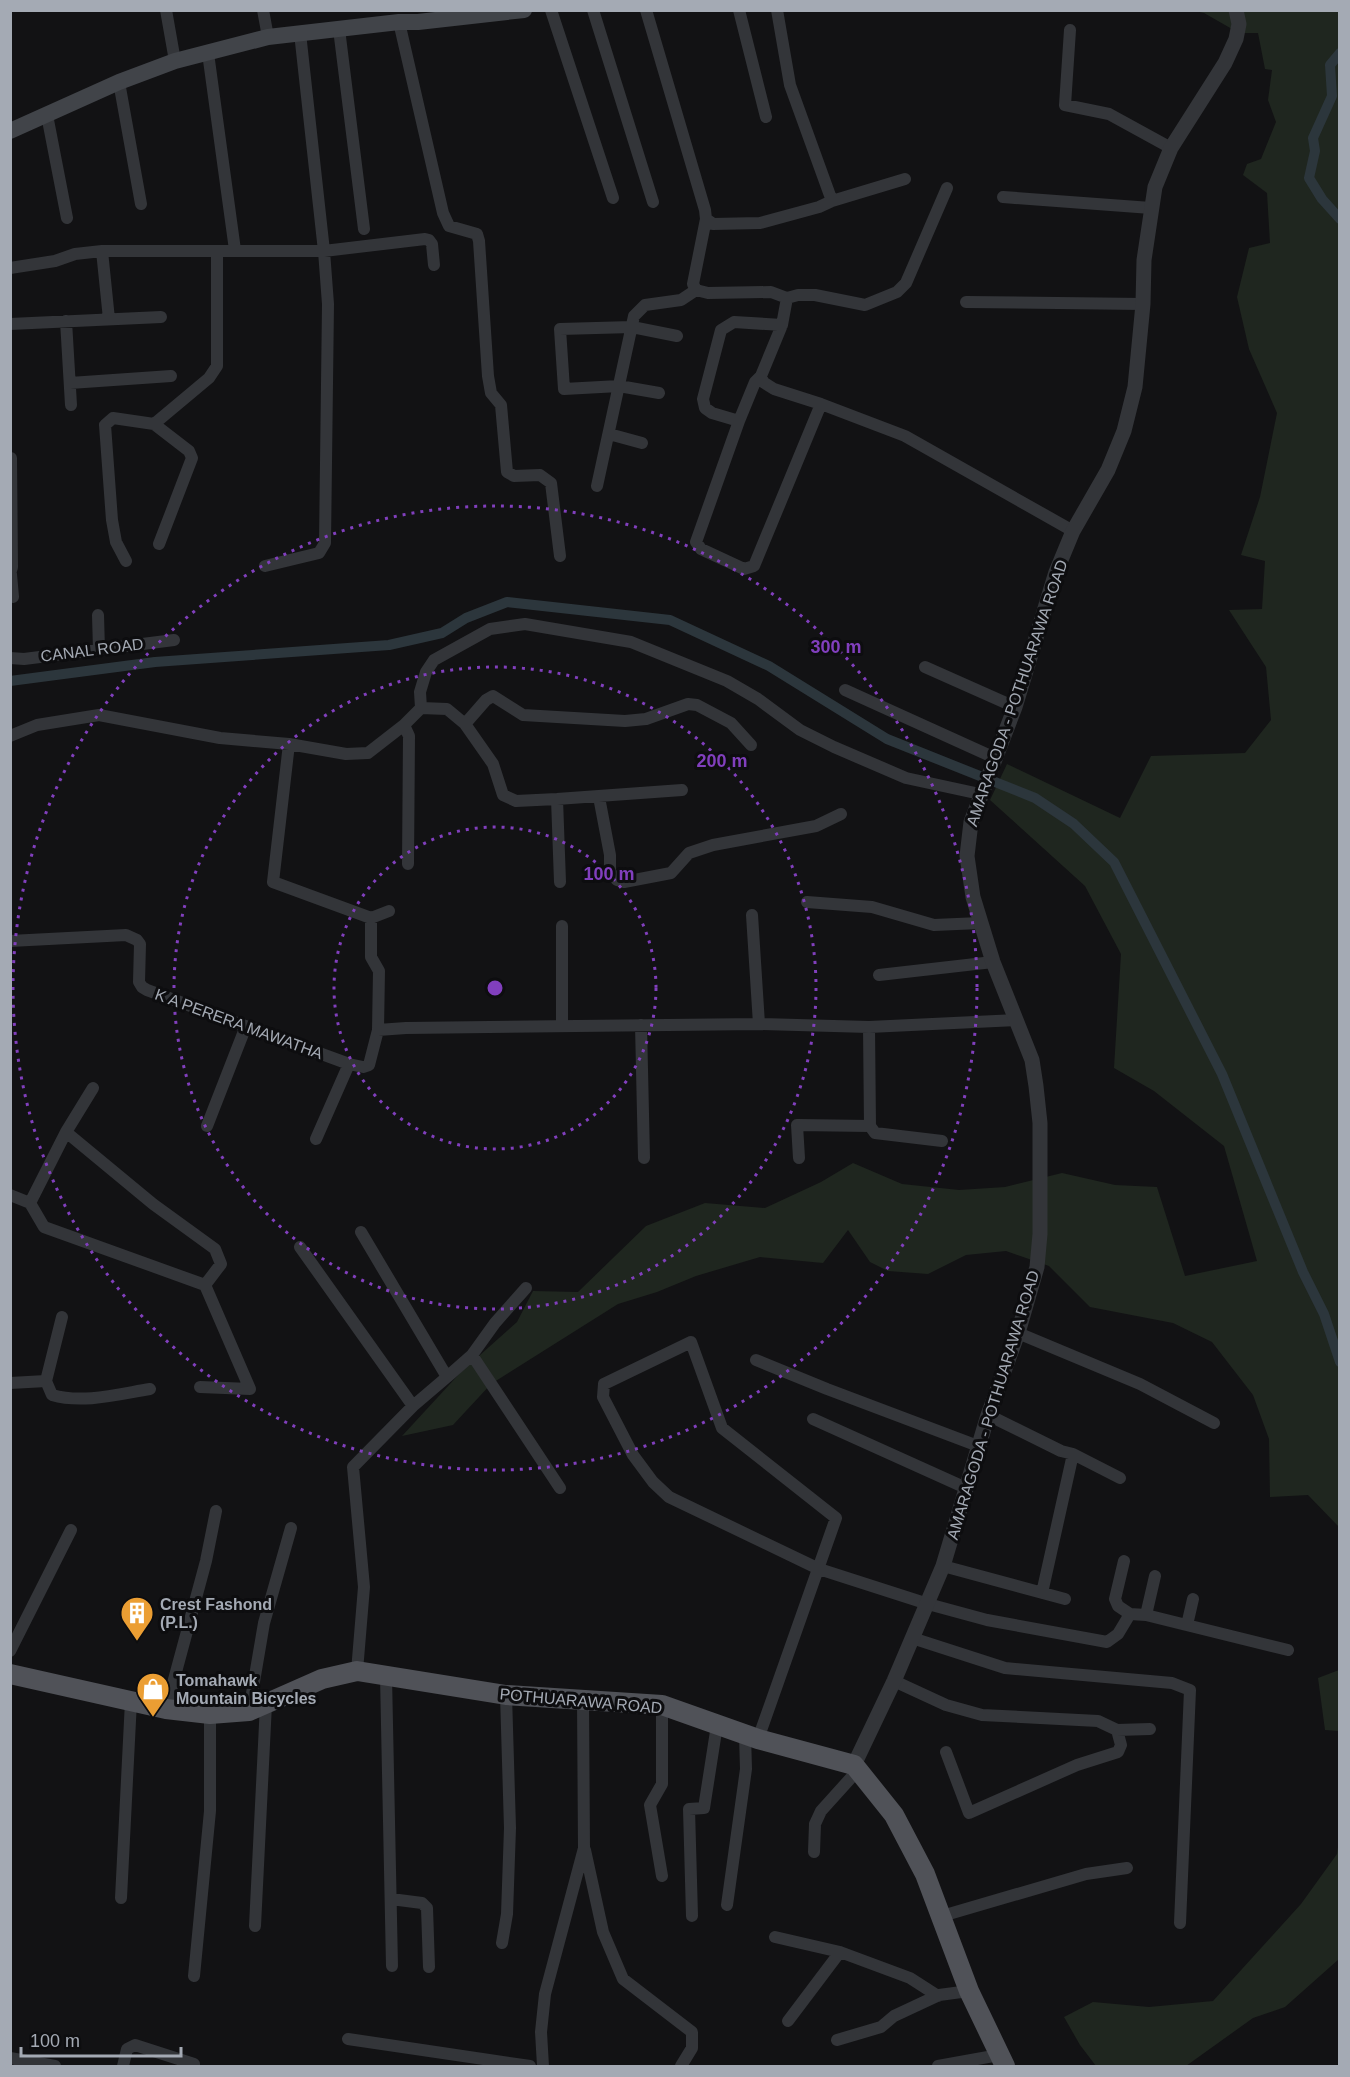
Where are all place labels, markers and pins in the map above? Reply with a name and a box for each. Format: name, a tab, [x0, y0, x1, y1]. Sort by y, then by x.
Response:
centre of rings	[485, 978, 505, 998]
building icon: Crest Fashond (P.L.)	[119, 1595, 155, 1642]
place label: Crest Fashond (P.L.)	[160, 1596, 272, 1631]
shop icon: Tomahawk Mountain Bicycles	[135, 1671, 171, 1718]
place label: Tomahawk Mountain Bicycles	[176, 1672, 317, 1707]

